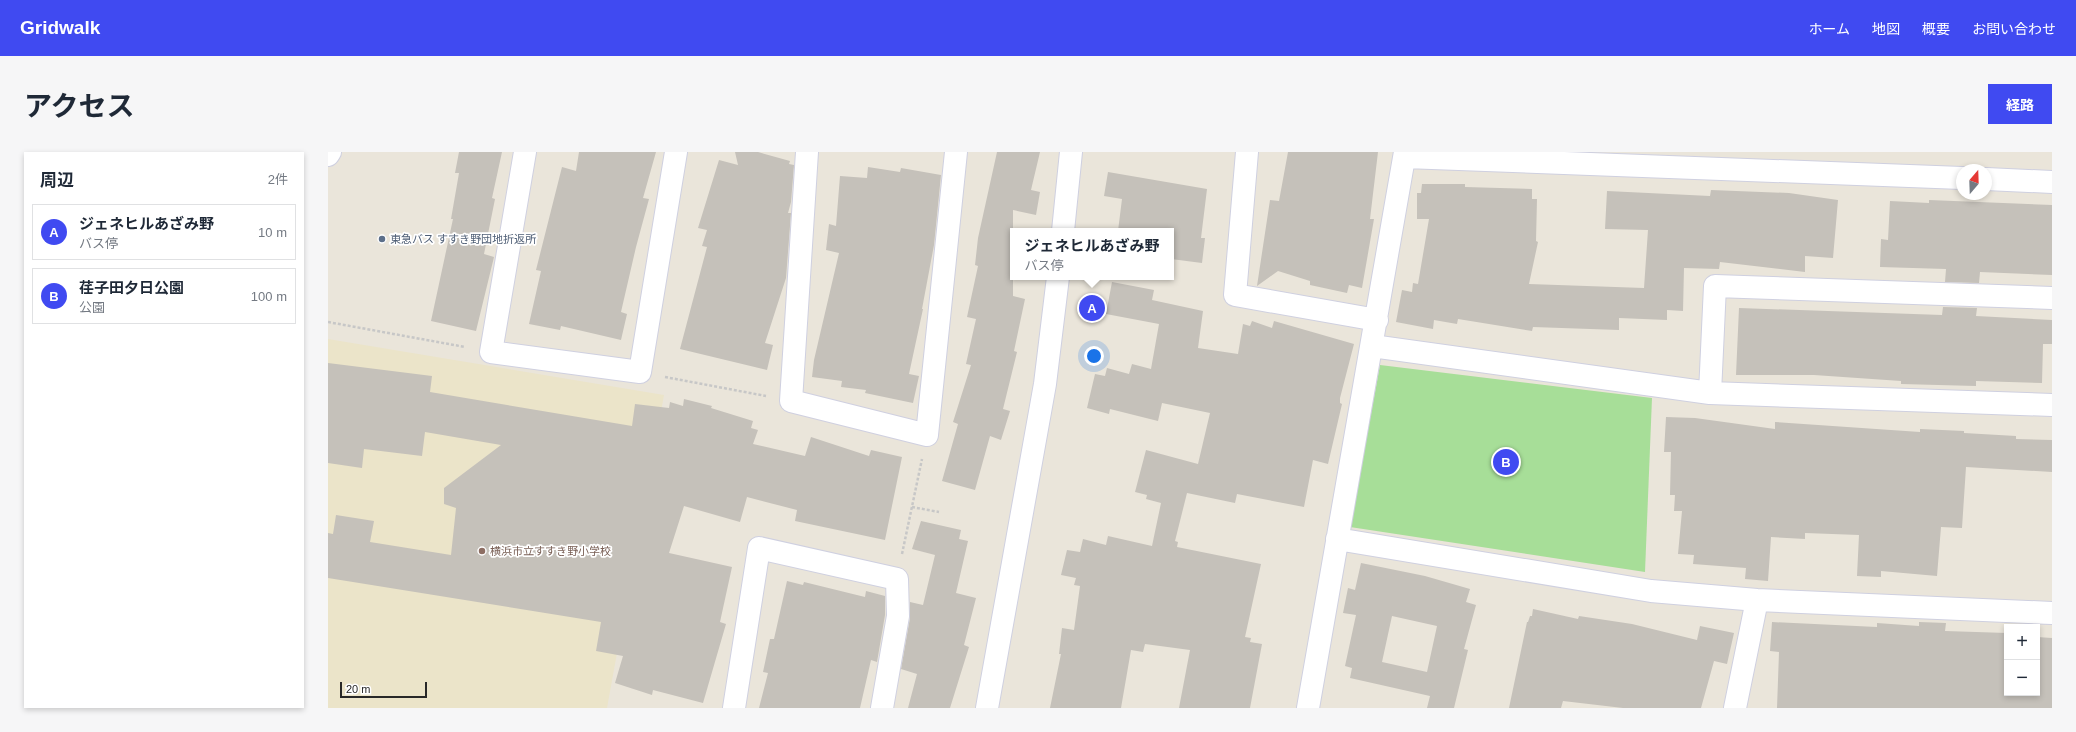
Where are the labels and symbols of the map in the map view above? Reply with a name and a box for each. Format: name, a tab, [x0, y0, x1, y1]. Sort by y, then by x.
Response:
north arrow	[1956, 164, 1992, 200]
place label: 東急バス すすき野団地折返所	[390, 233, 537, 245]
marker: 東急バス すすき野団地折返所	[377, 234, 387, 244]
pin: A	[1079, 293, 1105, 323]
your location	[1084, 346, 1104, 366]
pin: B	[1493, 447, 1519, 477]
place label: 横浜市立すすき野小学校	[490, 545, 611, 557]
marker: 横浜市立すすき野小学校	[477, 546, 487, 556]
scale bar	[340, 680, 427, 699]

